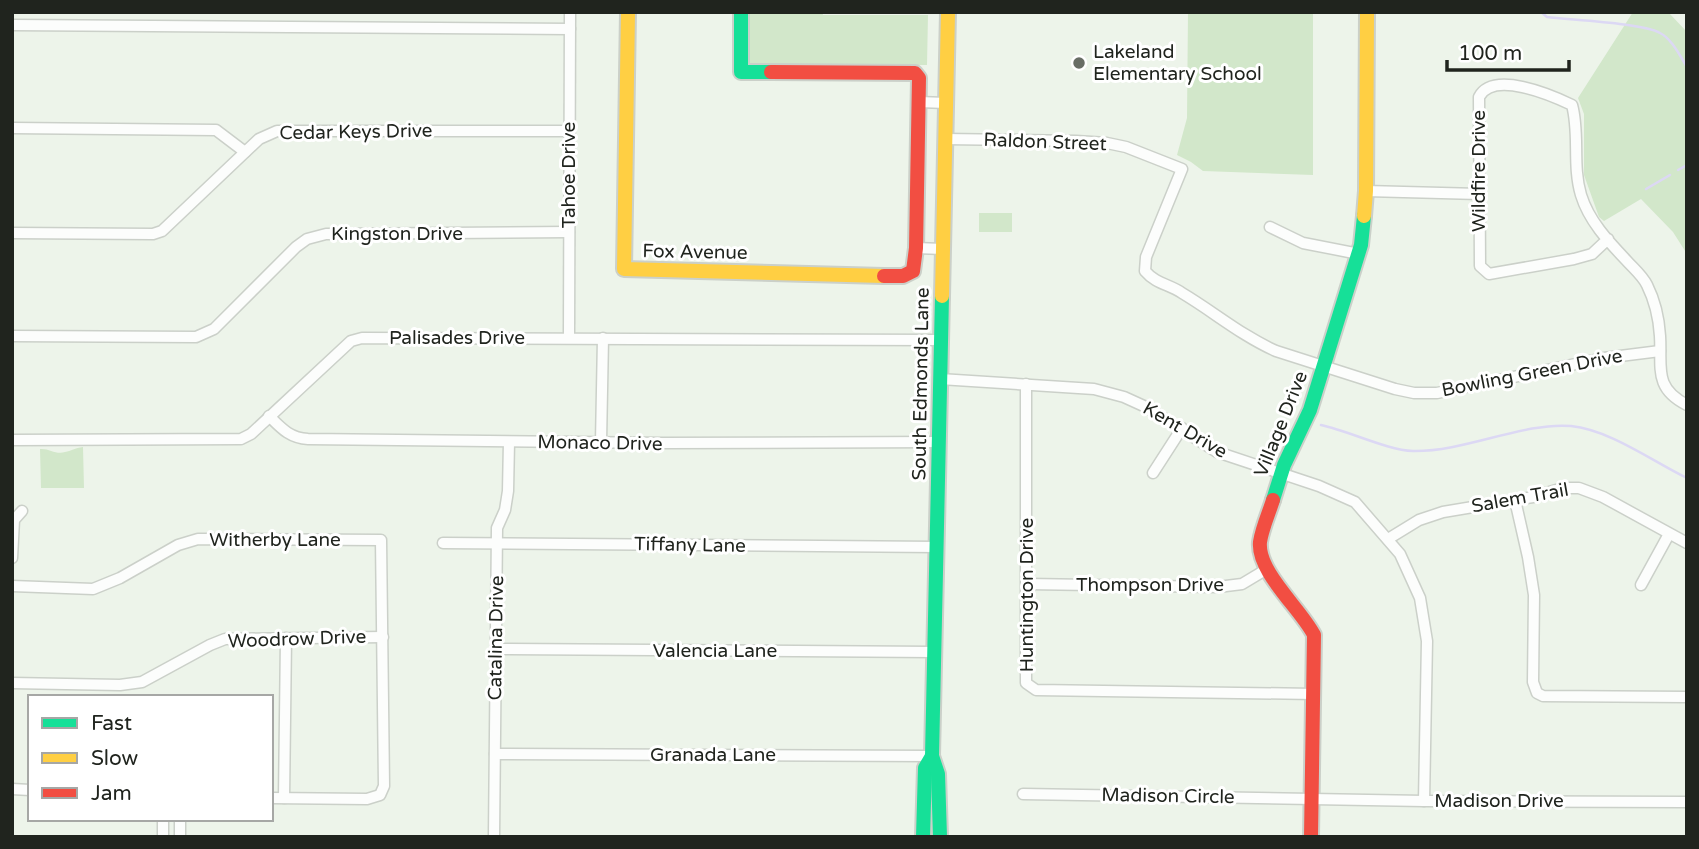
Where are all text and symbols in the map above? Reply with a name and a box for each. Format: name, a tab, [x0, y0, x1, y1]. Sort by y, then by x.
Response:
scale bar	[1447, 28, 1570, 72]
place label: Lakeland Elementary School	[1093, 41, 1262, 85]
text: 100 m	[1458, 41, 1522, 66]
marker: Lakeland Elementary School	[1071, 55, 1087, 71]
street label: Wildfire Drive	[1468, 110, 1490, 232]
street label: Cedar Keys Drive	[279, 120, 433, 144]
street label: Tahoe Drive	[558, 122, 580, 228]
street label: Raldon Street	[983, 129, 1107, 155]
street label: Kingston Drive	[331, 223, 463, 245]
street label: Fox Avenue	[642, 240, 748, 264]
street label: South Edmonds Lane	[908, 287, 934, 481]
street label: Palisades Drive	[389, 327, 525, 349]
street label: Bowling Green Drive	[1440, 345, 1624, 401]
street label: Village Drive	[1250, 368, 1312, 480]
street label: Kent Drive	[1139, 397, 1231, 463]
street label: Monaco Drive	[537, 431, 663, 455]
street label: Salem Trail	[1470, 479, 1570, 517]
street label: Huntington Drive	[1016, 518, 1038, 672]
street label: Witherby Lane	[209, 529, 341, 551]
street label: Tiffany Lane	[634, 533, 746, 557]
street label: Thompson Drive	[1076, 574, 1224, 596]
street label: Catalina Drive	[484, 575, 508, 701]
street label: Woodrow Drive	[227, 626, 367, 652]
street label: Valencia Lane	[653, 640, 777, 662]
legend	[28, 695, 273, 821]
text: Fast	[91, 711, 132, 736]
street label: Granada Lane	[650, 744, 776, 766]
text: Slow	[91, 746, 139, 771]
text: Jam	[91, 781, 132, 806]
street label: Madison Circle	[1101, 784, 1235, 808]
street label: Madison Drive	[1434, 790, 1564, 812]

